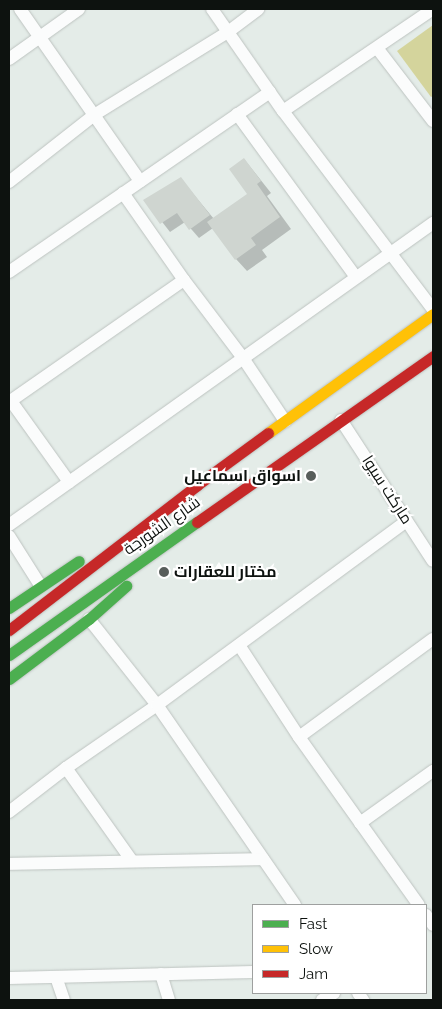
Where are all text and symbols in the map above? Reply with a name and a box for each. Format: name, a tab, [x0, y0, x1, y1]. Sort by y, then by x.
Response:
street label: مارکت سیوا	[358, 452, 416, 528]
place label: اسواق اسماعيل	[184, 466, 301, 486]
marker: اسواق اسماعيل	[305, 470, 317, 482]
street label: شارع الشورجة	[120, 493, 204, 559]
place label: مختار للعقارات	[174, 562, 277, 582]
marker: مختار للعقارات	[158, 566, 170, 578]
legend	[252, 904, 427, 994]
text: Fast	[299, 915, 327, 933]
text: Slow	[299, 940, 333, 958]
text: Jam	[299, 965, 328, 983]

